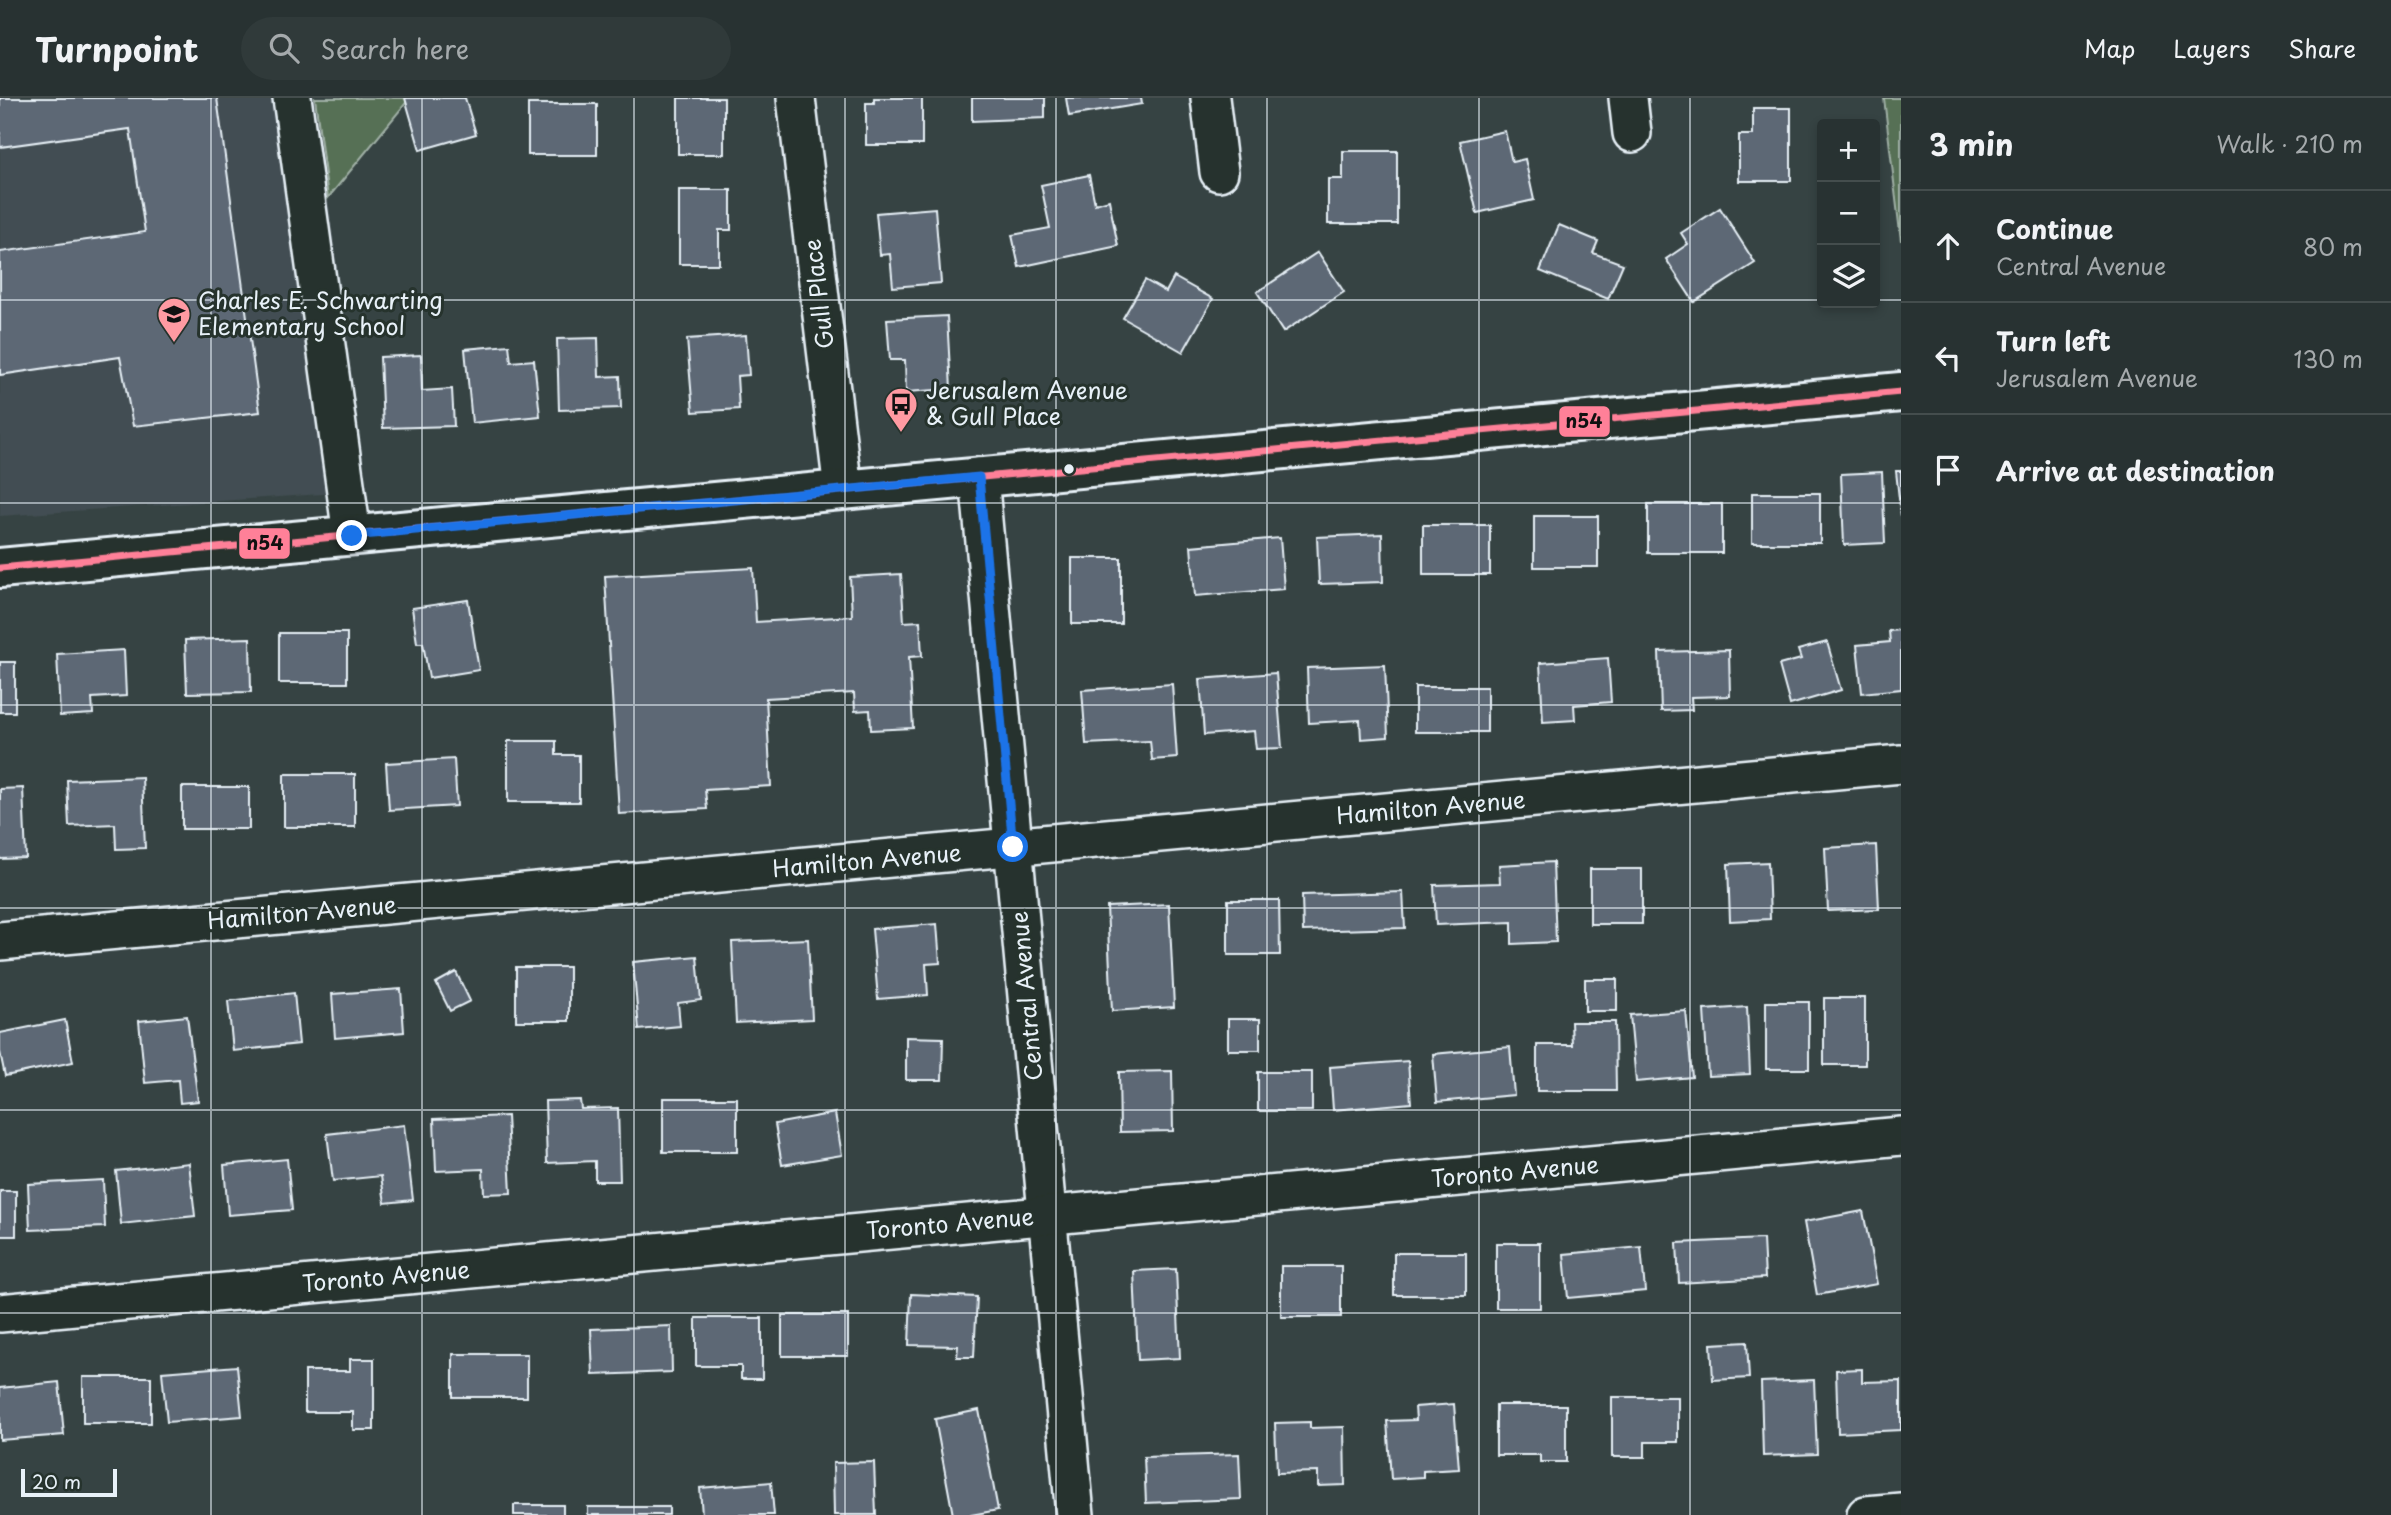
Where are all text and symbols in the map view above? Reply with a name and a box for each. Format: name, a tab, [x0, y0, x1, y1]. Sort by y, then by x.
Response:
search box	[241, 17, 731, 80]
text: Turnpoint	[35, 23, 199, 73]
icon: search	[265, 29, 303, 67]
text: Search here	[321, 29, 469, 68]
text: Map	[2084, 30, 2135, 66]
text: Layers	[2173, 30, 2250, 66]
text: Share	[2288, 30, 2356, 66]
map controls	[1817, 119, 1880, 308]
button: +	[1817, 119, 1880, 182]
text: 3 min	[1929, 121, 2014, 166]
text: Walk · 210 m	[2216, 126, 2363, 161]
button: −	[1817, 182, 1880, 245]
text: Continue	[1996, 209, 2113, 248]
icon: ahead	[1929, 227, 1967, 265]
text: 80 m	[2303, 229, 2363, 264]
street label: Gull Place	[793, 237, 842, 351]
button: layers	[1817, 245, 1880, 308]
text: Central Avenue	[1996, 248, 2166, 283]
place label: Charles E. Schwarting Elementary School	[198, 282, 443, 343]
school or university icon: Charles E. Schwarting Elementary School	[155, 295, 193, 344]
text: Turn left	[1996, 321, 2111, 360]
icon: left	[1929, 339, 1967, 377]
text: 130 m	[2293, 341, 2363, 376]
text: Jerusalem Avenue	[1996, 360, 2198, 395]
place label: Jerusalem Avenue & Gull Place	[926, 372, 1128, 433]
bus stop icon: Jerusalem Avenue & Gull Place	[882, 385, 920, 434]
line badge: n54	[1558, 405, 1611, 438]
text: n54	[1566, 406, 1602, 434]
icon: arrive	[1929, 451, 1967, 489]
text: Arrive at destination	[1996, 451, 2275, 490]
unlabelled marker	[1062, 462, 1076, 476]
route end	[336, 520, 367, 551]
line badge: n54	[238, 527, 291, 560]
text: n54	[247, 528, 283, 556]
street label: Hamilton Avenue	[1335, 781, 1527, 832]
route start	[997, 831, 1028, 862]
street label: Hamilton Avenue	[771, 834, 963, 885]
street label: Hamilton Avenue	[206, 886, 398, 937]
street label: Central Avenue	[1001, 910, 1050, 1082]
street label: Toronto Avenue	[1430, 1146, 1600, 1195]
street label: Toronto Avenue	[865, 1198, 1035, 1247]
street label: Toronto Avenue	[301, 1251, 471, 1300]
scale bar	[21, 1466, 117, 1498]
text: 20 m	[32, 1467, 81, 1495]

